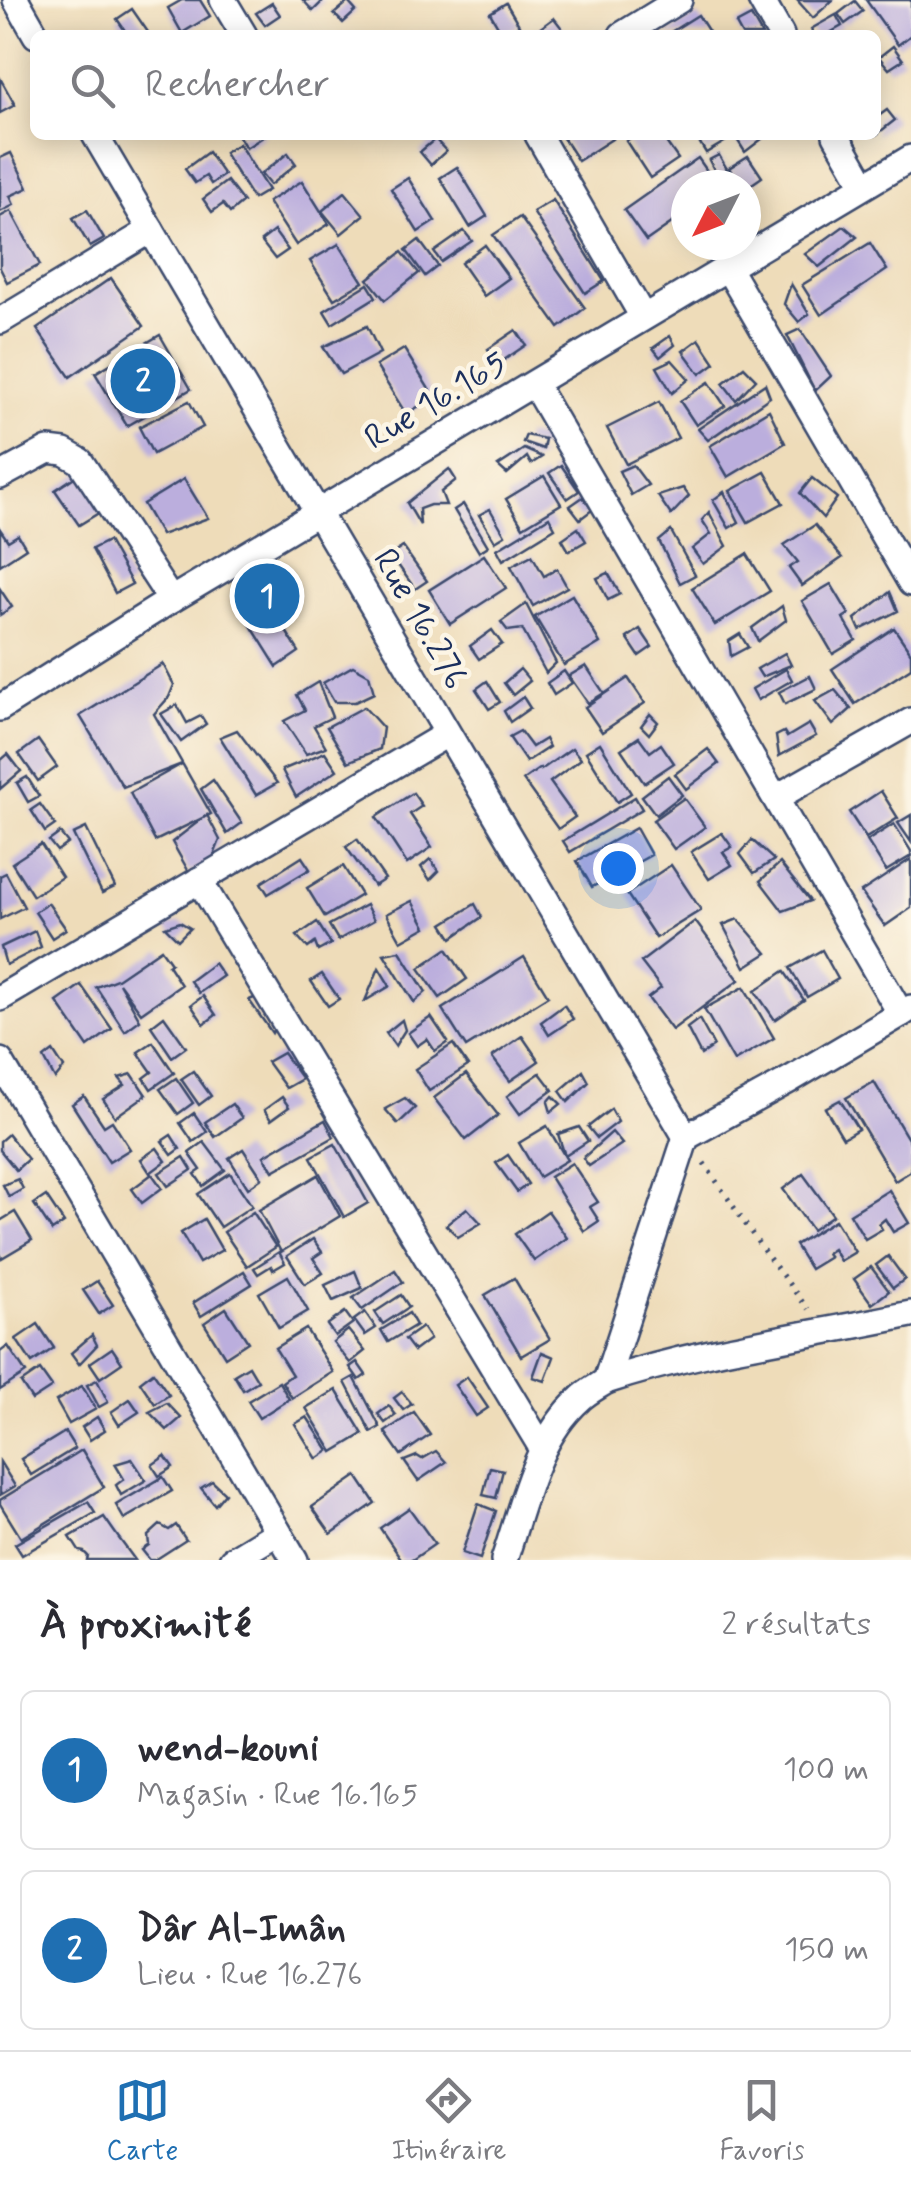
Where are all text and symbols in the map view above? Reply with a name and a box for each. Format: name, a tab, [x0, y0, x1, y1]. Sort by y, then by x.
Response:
search box	[30, 30, 881, 140]
icon: search	[65, 58, 120, 113]
text: Rechercher	[145, 61, 330, 110]
north arrow	[671, 170, 761, 260]
street label: Rue 16.165	[356, 341, 516, 461]
pin: 2	[110, 344, 176, 418]
street label: Rue 16.276	[361, 540, 479, 698]
pin: 1	[234, 558, 300, 634]
your location	[593, 843, 644, 894]
text: À proximité	[40, 1598, 251, 1653]
text: 2 résultats	[721, 1604, 871, 1646]
text: wend-kouni	[137, 1725, 319, 1774]
text: 1	[67, 1749, 82, 1791]
text: 100 m	[783, 1749, 869, 1791]
text: Magasin · Rue 16.165	[137, 1774, 418, 1816]
text: Dâr Al-Imân	[137, 1905, 346, 1954]
text: 2	[67, 1929, 82, 1971]
text: 150 m	[784, 1929, 869, 1971]
text: Lieu · Rue 16.276	[137, 1954, 362, 1996]
tab: Carte	[107, 2073, 178, 2170]
tab: Itinéraire	[391, 2073, 506, 2170]
tab: Favoris	[719, 2073, 804, 2170]

